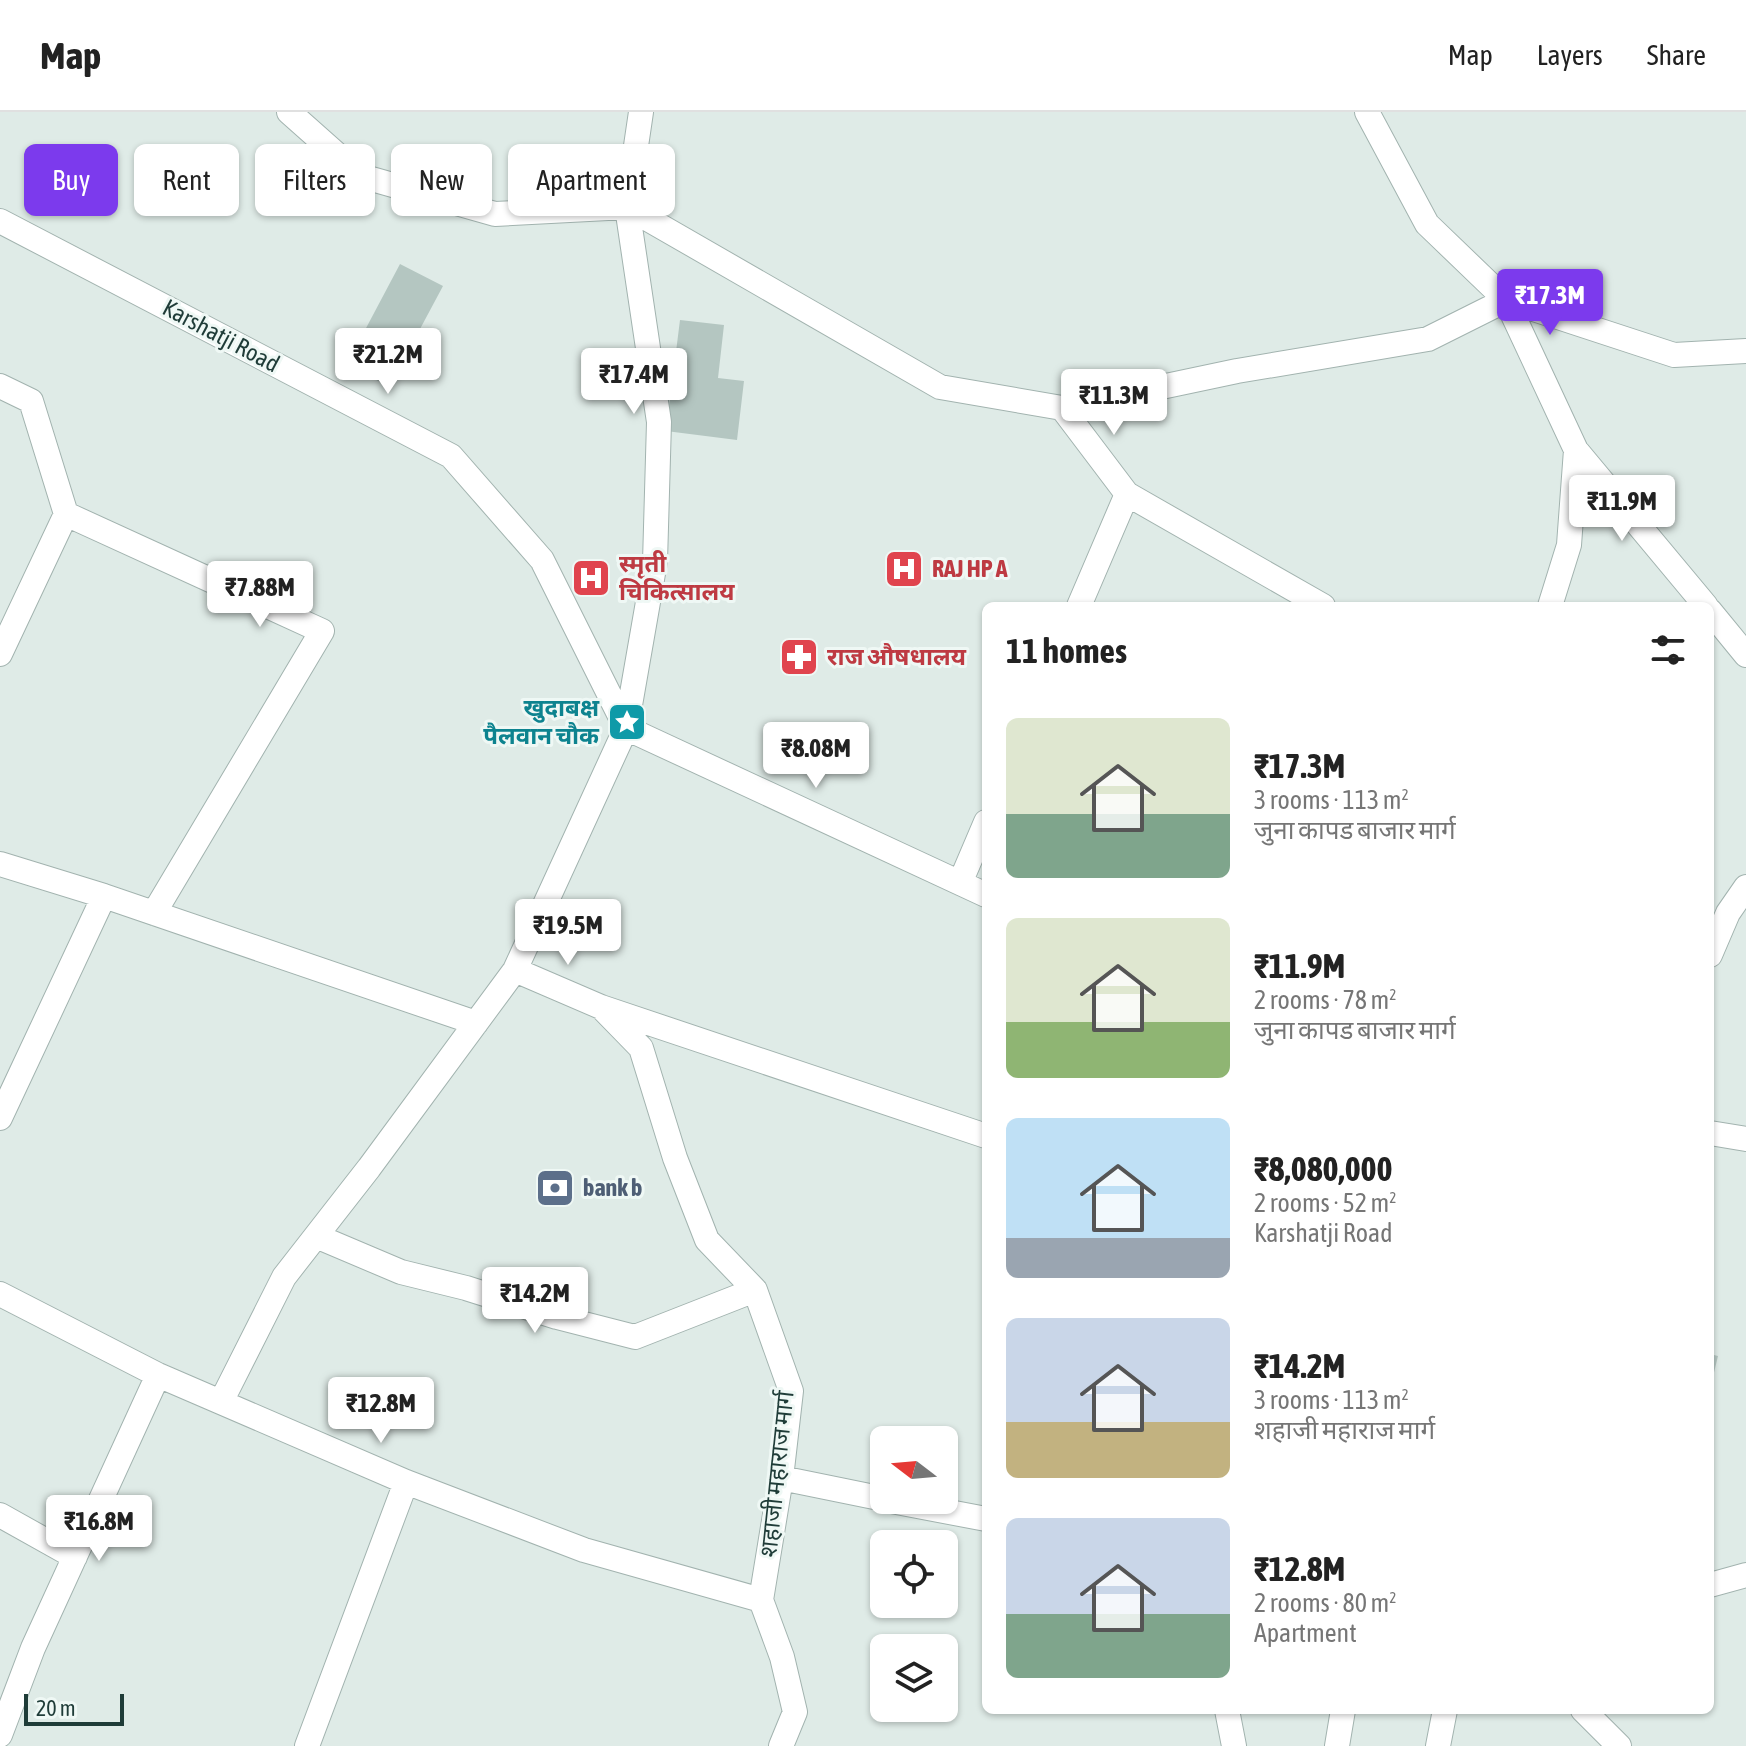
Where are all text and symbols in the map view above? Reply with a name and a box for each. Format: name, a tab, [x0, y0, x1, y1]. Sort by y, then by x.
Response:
text: Map	[40, 34, 101, 77]
text: Map	[1448, 39, 1493, 71]
text: Layers	[1537, 39, 1603, 71]
text: Share	[1647, 39, 1706, 71]
chip: Buy	[24, 144, 118, 216]
chip: Rent	[134, 144, 239, 216]
chip: Filters	[255, 144, 375, 216]
chip: New	[391, 144, 492, 216]
chip: Apartment	[508, 144, 675, 216]
pin: ₹17.3M	[1485, 269, 1615, 337]
text: ₹17.3M	[1515, 280, 1585, 310]
street label: Karshatji Road	[158, 294, 284, 377]
pin: ₹21.2M	[323, 328, 453, 396]
text: ₹21.2M	[353, 339, 423, 369]
pin: ₹17.4M	[569, 348, 699, 416]
text: ₹17.4M	[599, 359, 669, 389]
pin: ₹11.3M	[1049, 369, 1179, 437]
text: ₹11.3M	[1079, 380, 1149, 410]
pin: ₹11.9M	[1557, 475, 1687, 543]
text: ₹11.9M	[1587, 486, 1657, 516]
hospital icon: RAJ HP A	[883, 548, 925, 590]
place label: स्मृती चिकित्सालय	[619, 550, 735, 605]
place label: RAJ HP A	[932, 555, 1008, 582]
hospital icon: स्मृती चिकित्सालय	[570, 557, 612, 599]
pin: ₹7.88M	[195, 561, 325, 629]
text: ₹7.88M	[225, 572, 295, 602]
icon: filters	[1646, 628, 1690, 672]
text: 11 homes	[1006, 631, 1127, 670]
pharmacy icon: राज औषधालय	[778, 636, 820, 678]
place label: राज औषधालय	[827, 643, 967, 670]
place label: खुदाबक्ष पैलवान चौक	[483, 694, 600, 749]
place icon: खुदाबक्ष पैलवान चौक	[606, 701, 648, 743]
pin: ₹8.08M	[751, 722, 881, 790]
text: ₹8.08M	[781, 733, 851, 763]
text: ₹17.3M	[1254, 746, 1345, 785]
icon: home	[1070, 750, 1166, 846]
text: 3 rooms · 113 m²	[1254, 785, 1409, 815]
text: जुना कापड बाजार मार्ग	[1254, 815, 1456, 845]
pin: ₹19.5M	[503, 899, 633, 967]
text: ₹19.5M	[533, 910, 603, 940]
text: ₹11.9M	[1254, 946, 1345, 985]
icon: home	[1070, 950, 1166, 1046]
text: 2 rooms · 78 m²	[1254, 985, 1396, 1015]
text: जुना कापड बाजार मार्ग	[1254, 1015, 1456, 1045]
text: ₹8,080,000	[1254, 1149, 1393, 1188]
icon: home	[1070, 1150, 1166, 1246]
bank icon: bank b	[534, 1167, 576, 1209]
place label: bank b	[583, 1174, 642, 1201]
text: 2 rooms · 52 m²	[1254, 1188, 1396, 1218]
text: Karshatji Road	[1254, 1218, 1393, 1248]
pin: ₹14.2M	[470, 1267, 600, 1335]
text: ₹14.2M	[500, 1278, 570, 1308]
text: ₹14.2M	[1254, 1346, 1345, 1385]
icon: home	[1070, 1350, 1166, 1446]
pin: ₹12.8M	[316, 1377, 446, 1445]
text: 3 rooms · 113 m²	[1254, 1385, 1409, 1415]
text: ₹12.8M	[346, 1388, 416, 1418]
street label: शहाजी महाराज मार्ग	[754, 1388, 799, 1558]
text: शहाजी महाराज मार्ग	[1254, 1415, 1435, 1445]
north arrow	[870, 1426, 958, 1514]
map controls	[870, 1426, 958, 1722]
pin: ₹16.8M	[34, 1495, 164, 1563]
text: ₹16.8M	[64, 1506, 134, 1536]
button: locate	[870, 1530, 958, 1618]
text: ₹12.8M	[1254, 1549, 1345, 1588]
icon: home	[1070, 1550, 1166, 1646]
text: 2 rooms · 80 m²	[1254, 1588, 1396, 1618]
text: Apartment	[1254, 1618, 1357, 1648]
button: layers	[870, 1634, 958, 1722]
scale bar	[24, 1690, 124, 1726]
text: 20 m	[36, 1695, 76, 1721]

